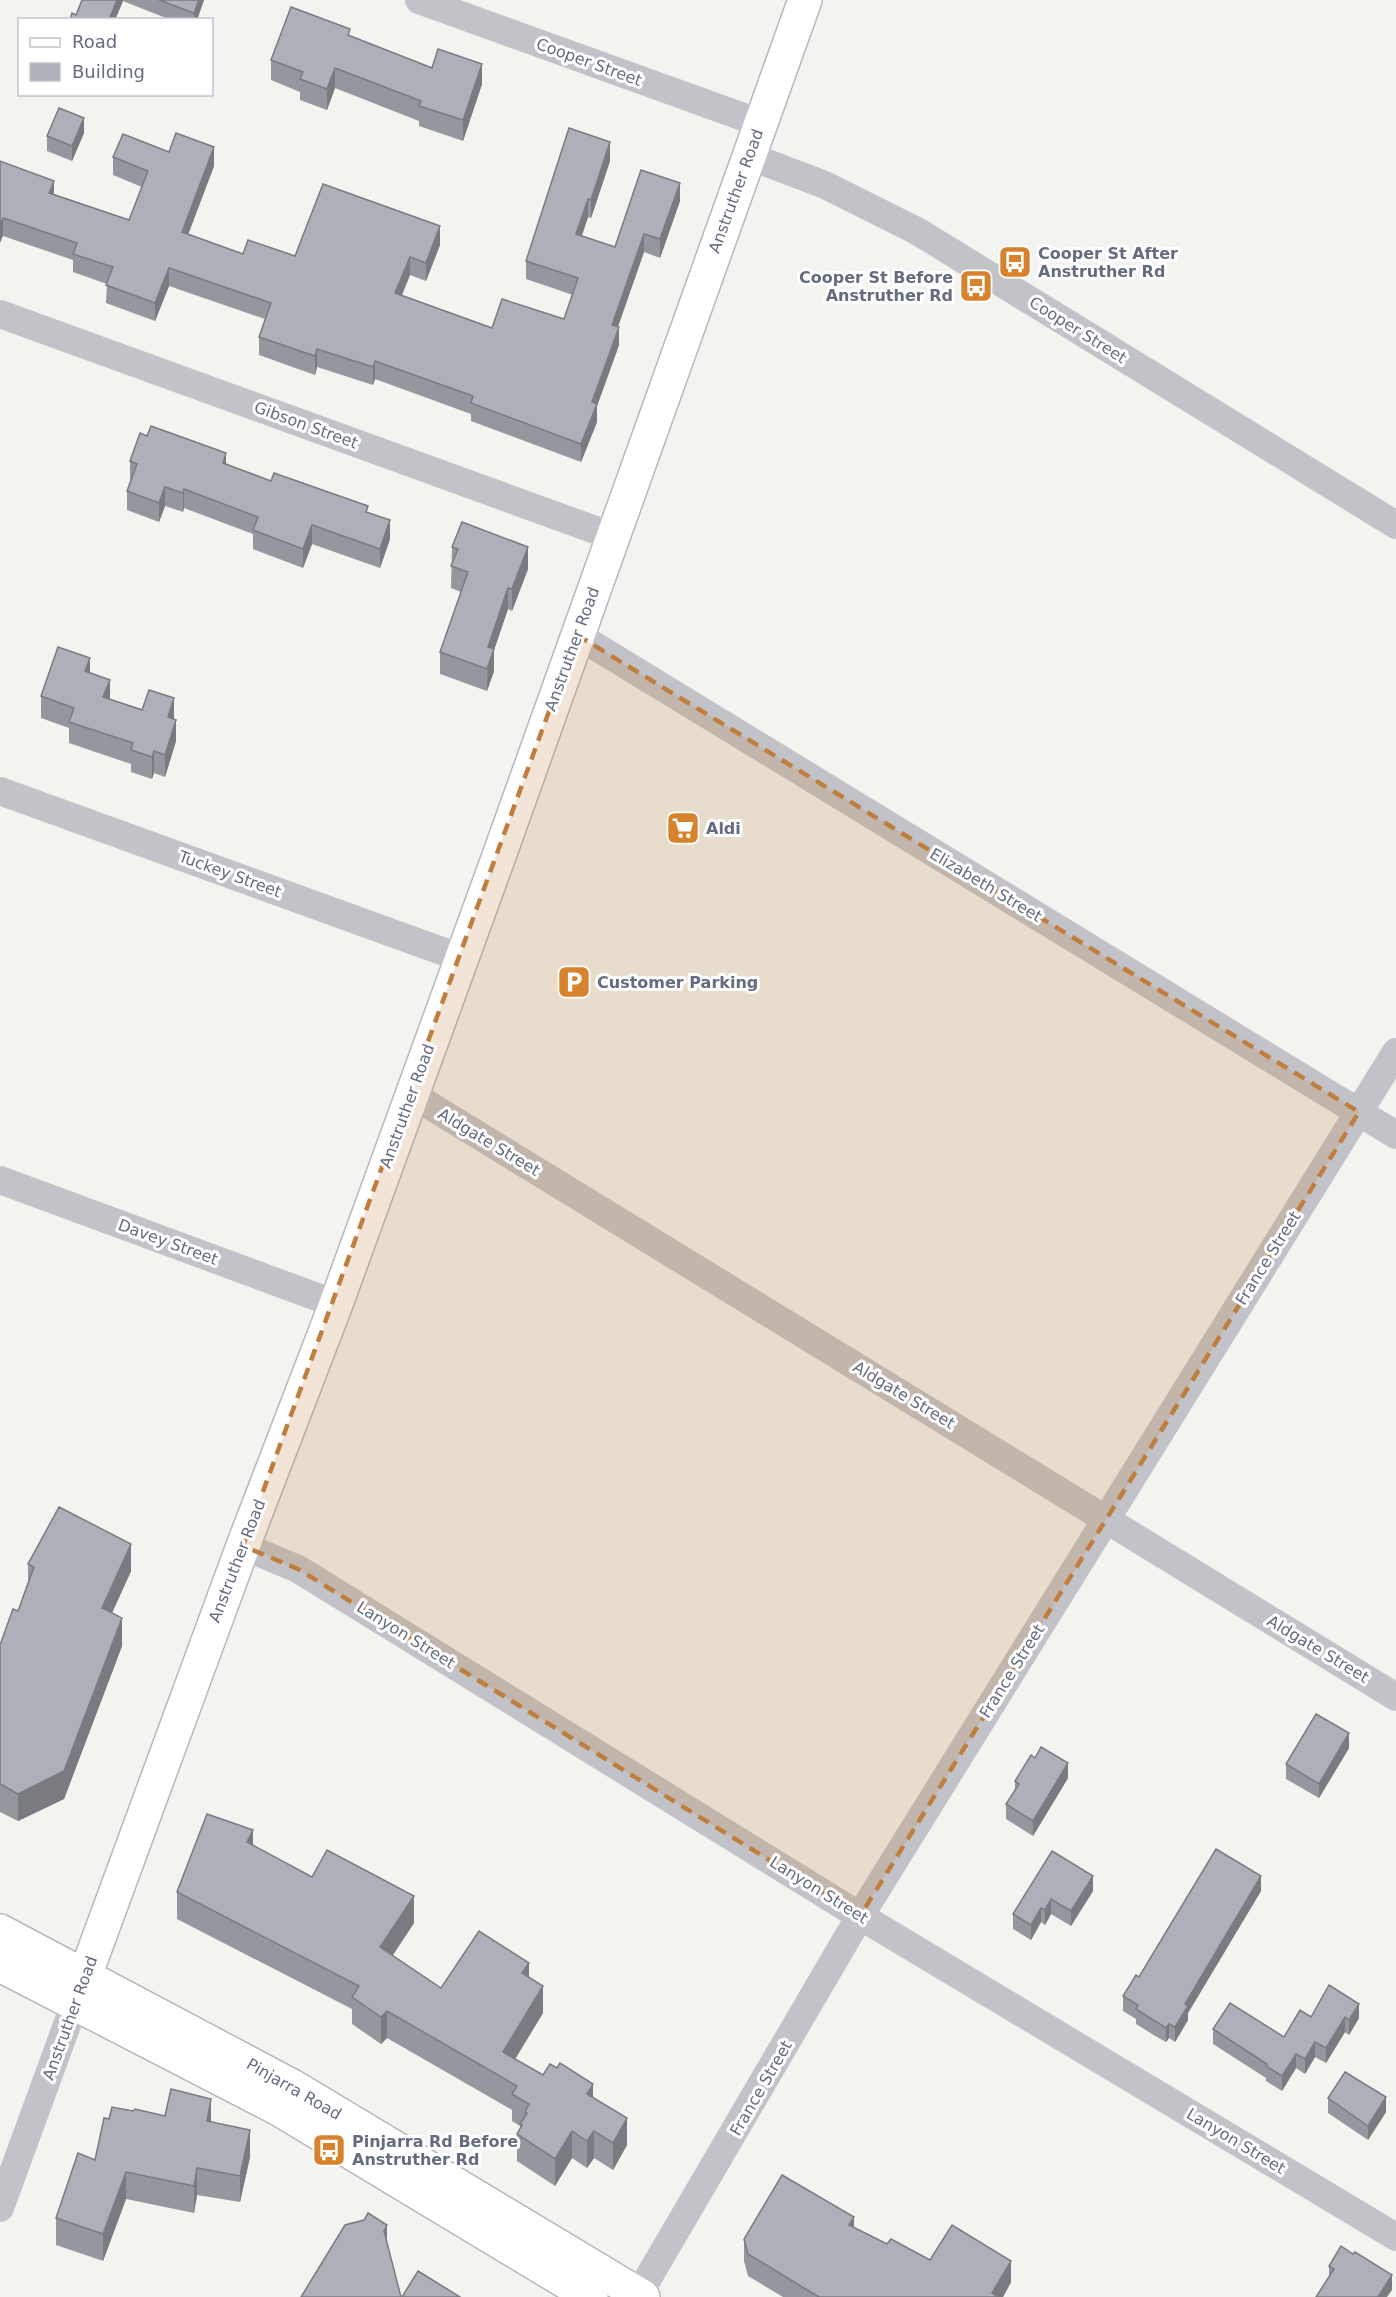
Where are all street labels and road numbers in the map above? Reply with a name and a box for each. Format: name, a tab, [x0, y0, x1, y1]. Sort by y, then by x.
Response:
street label: Cooper Street	[534, 34, 644, 90]
street label: Anstruther Road	[705, 126, 767, 256]
street label: Cooper Street	[1026, 293, 1130, 367]
street label: Gibson Street	[252, 397, 360, 453]
street label: Anstruther Road	[541, 584, 603, 714]
street label: Elizabeth Street	[927, 844, 1045, 926]
street label: Tuckey Street	[175, 846, 284, 901]
street label: Anstruther Road	[376, 1041, 438, 1171]
street label: Aldgate Street	[435, 1104, 543, 1180]
street label: France Street	[1232, 1208, 1304, 1308]
street label: Davey Street	[116, 1215, 220, 1269]
street label: Aldgate Street	[850, 1357, 958, 1433]
street label: Anstruther Road	[205, 1497, 269, 1625]
street label: Lanyon Street	[353, 1597, 459, 1673]
street label: Aldgate Street	[1264, 1611, 1372, 1687]
street label: France Street	[976, 1621, 1048, 1721]
street label: Lanyon Street	[766, 1852, 872, 1928]
street label: Anstruther Road	[39, 1953, 101, 2083]
street label: France Street	[726, 2037, 796, 2139]
street label: Pinjarra Road	[243, 2054, 345, 2124]
street label: Lanyon Street	[1183, 2104, 1289, 2178]

